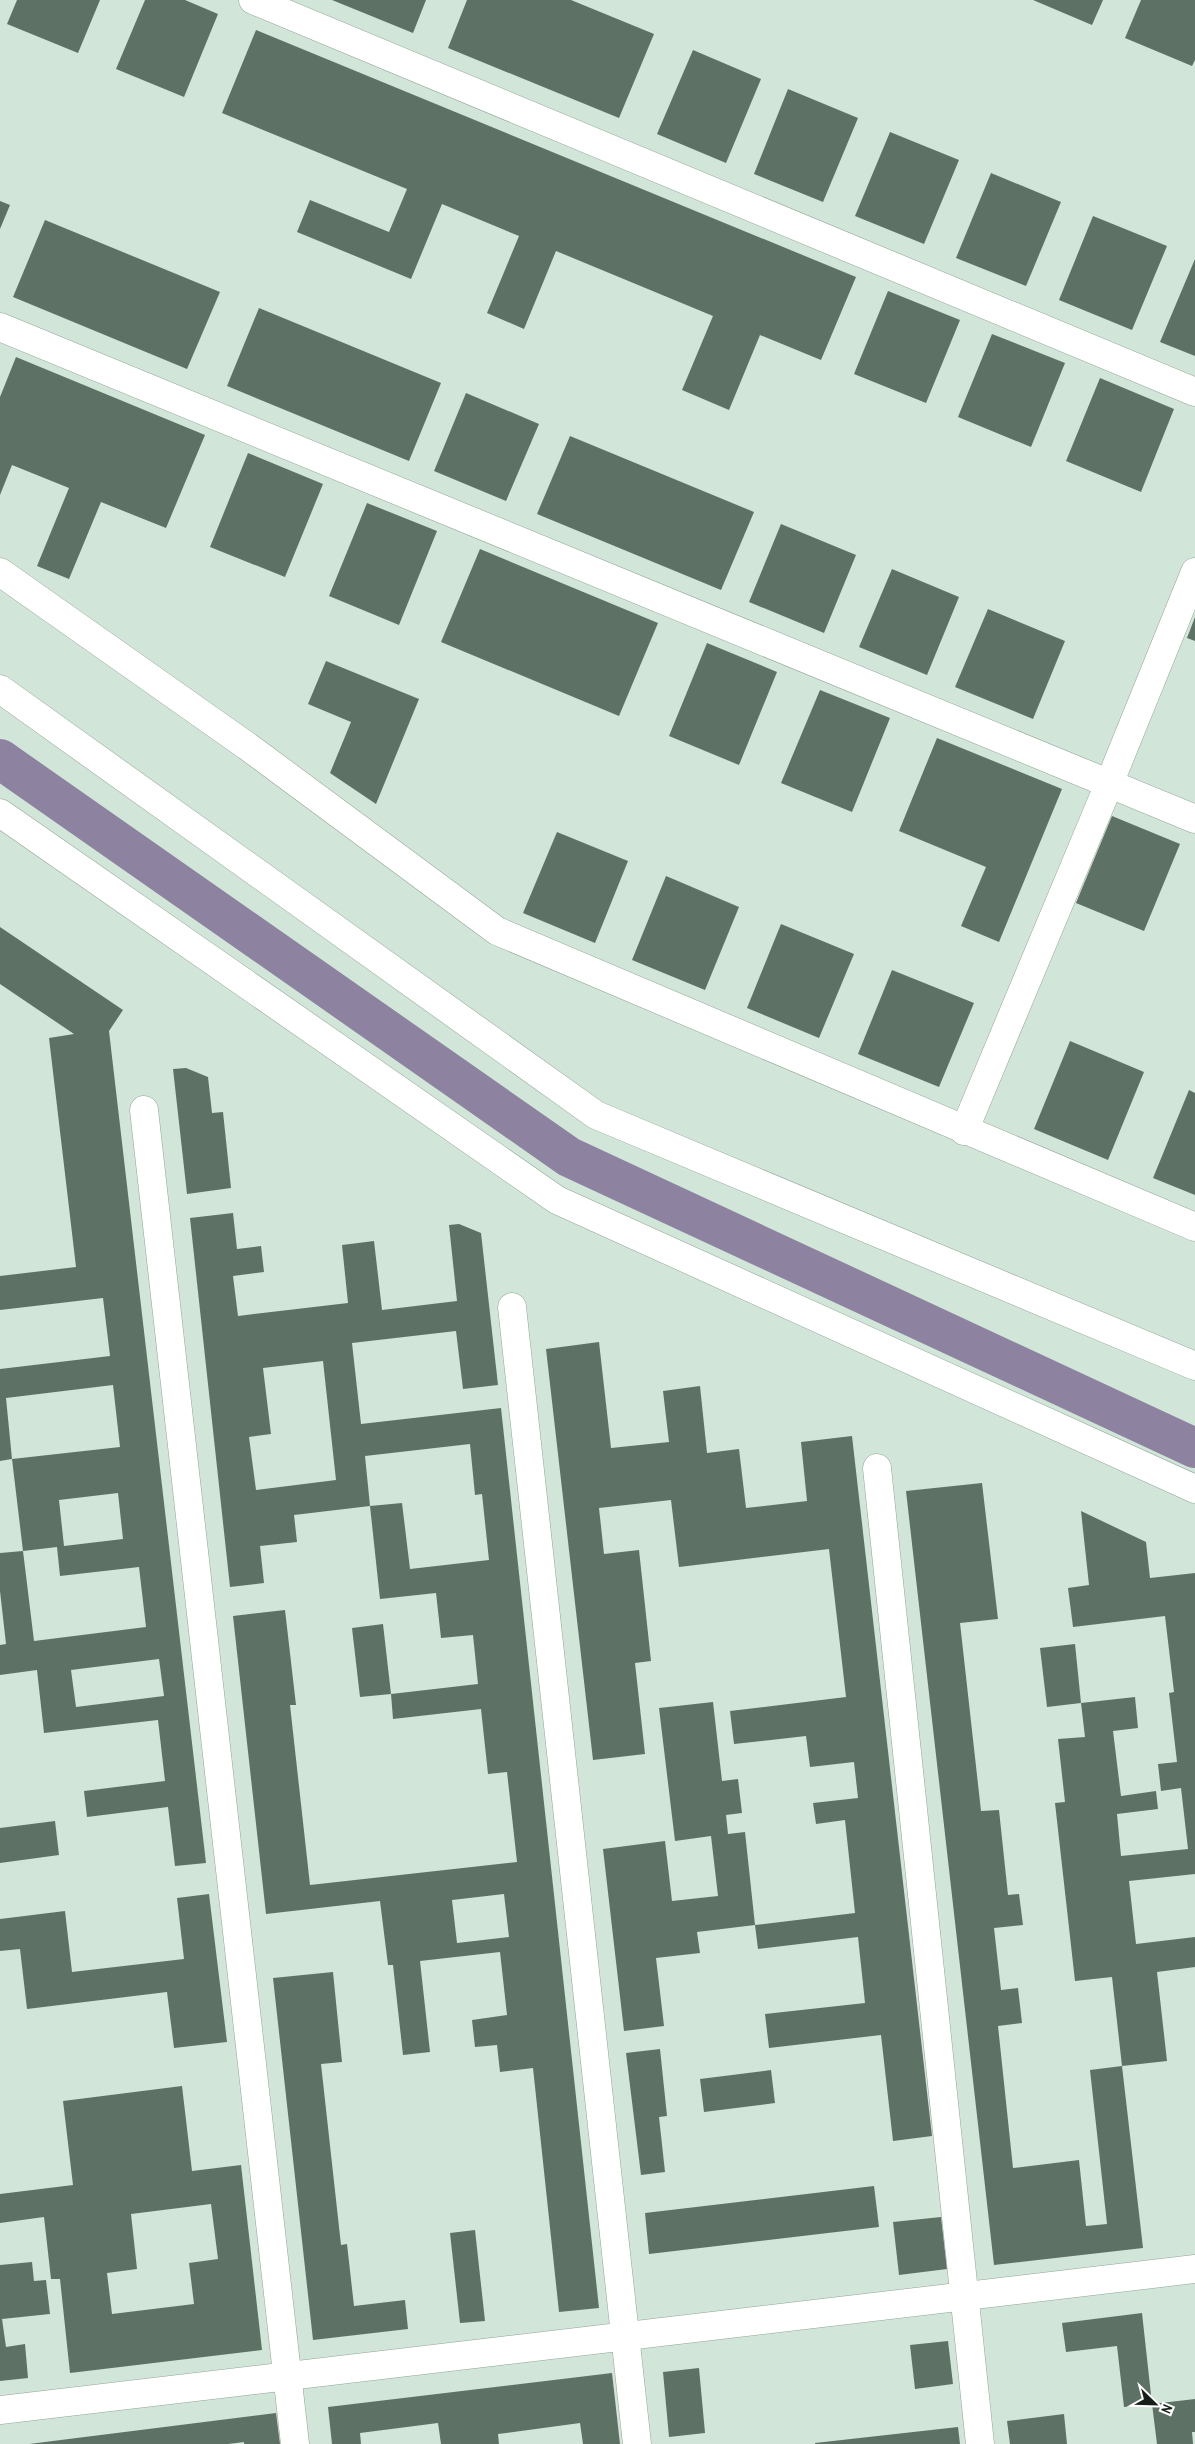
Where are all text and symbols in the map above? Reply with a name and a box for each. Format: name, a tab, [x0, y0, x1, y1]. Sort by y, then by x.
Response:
north arrow	[1130, 2379, 1180, 2429]
text: N	[1157, 2402, 1177, 2416]

